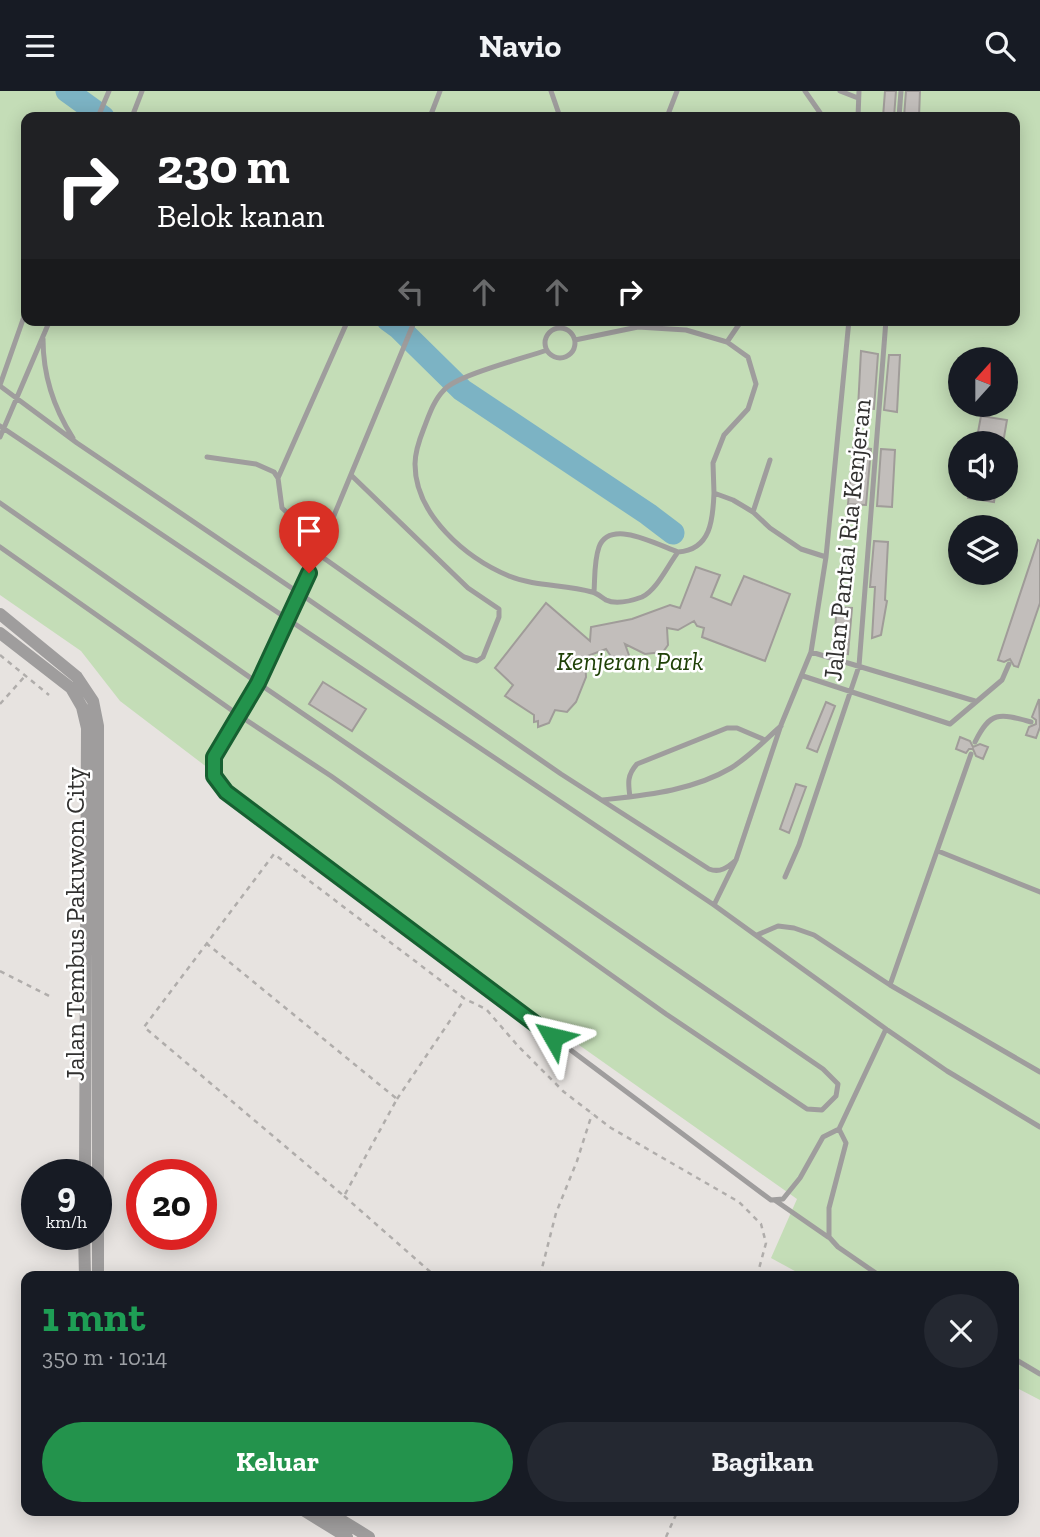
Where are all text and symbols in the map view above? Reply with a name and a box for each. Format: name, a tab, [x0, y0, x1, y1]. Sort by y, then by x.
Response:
icon: menu	[21, 27, 59, 65]
text: Navio	[479, 27, 561, 65]
icon: search	[981, 27, 1019, 65]
text: 230 m	[157, 137, 290, 196]
icon: right	[42, 140, 133, 231]
text: Belok kanan	[157, 197, 324, 235]
icon: left	[392, 273, 430, 311]
icon: ahead	[465, 273, 503, 311]
icon: ahead	[538, 273, 576, 311]
icon: right	[611, 273, 649, 311]
north arrow	[948, 347, 1018, 417]
map controls	[948, 347, 1018, 585]
street label: Jalan Pantai Ria Kenjeran	[816, 397, 878, 683]
button: sound	[948, 431, 1018, 501]
pin	[279, 501, 339, 573]
icon: arrive	[290, 512, 328, 550]
button: layers	[948, 515, 1018, 585]
park label: Kenjeran Park	[556, 645, 704, 677]
street label: Jalan Tembus Pakuwon City	[59, 766, 91, 1081]
position arrow	[516, 1000, 590, 1074]
speed limit sign: 20	[126, 1159, 217, 1250]
text: 9	[57, 1174, 76, 1216]
text: km/h	[46, 1211, 87, 1233]
text: 1 mnt	[42, 1291, 145, 1342]
button: close	[924, 1294, 998, 1368]
text: 350 m · 10:14	[42, 1343, 167, 1371]
button: Keluar	[42, 1422, 513, 1502]
button: Bagikan	[527, 1422, 998, 1502]

